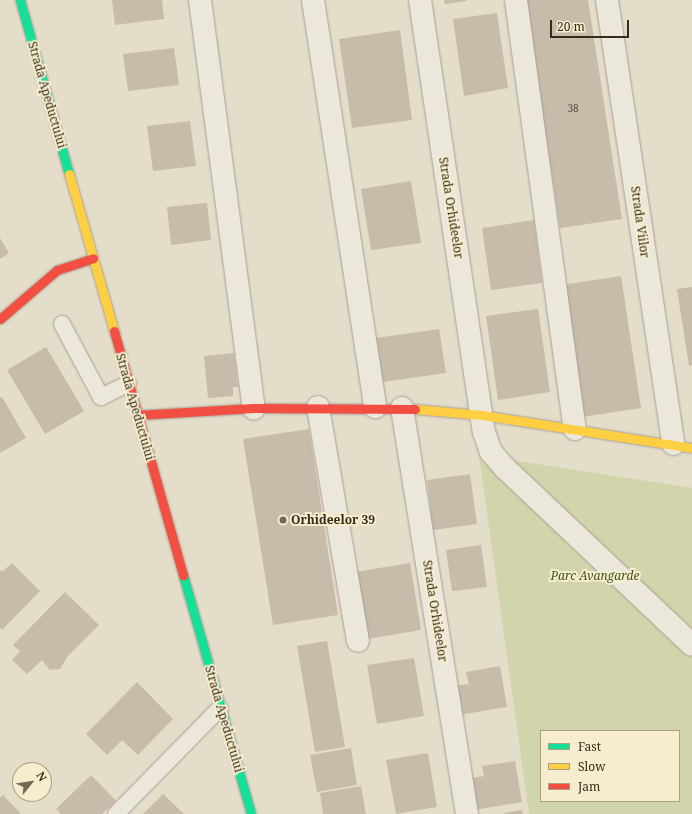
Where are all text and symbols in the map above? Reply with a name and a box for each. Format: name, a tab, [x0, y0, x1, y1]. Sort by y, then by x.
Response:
scale bar	[552, 12, 631, 38]
text: 20 m	[557, 18, 585, 35]
street label: Strada Apeductului	[25, 40, 69, 150]
house number: 38	[567, 103, 579, 115]
street label: Strada Orhideelor	[436, 156, 466, 260]
street label: Strada Viilor	[628, 185, 652, 259]
street label: Strada Apeductului	[113, 352, 157, 462]
place label: Orhideelor 39	[291, 513, 375, 527]
marker: Orhideelor 39	[278, 515, 288, 525]
street label: Strada Orhideelor	[420, 559, 450, 663]
park label: Parc Avangarde	[551, 569, 639, 583]
street label: Strada Apeductului	[202, 664, 246, 774]
legend	[540, 730, 680, 802]
text: Fast	[578, 738, 601, 755]
text: Slow	[578, 758, 606, 775]
north arrow	[12, 762, 52, 802]
text: N	[33, 769, 51, 784]
text: Jam	[578, 778, 600, 795]

